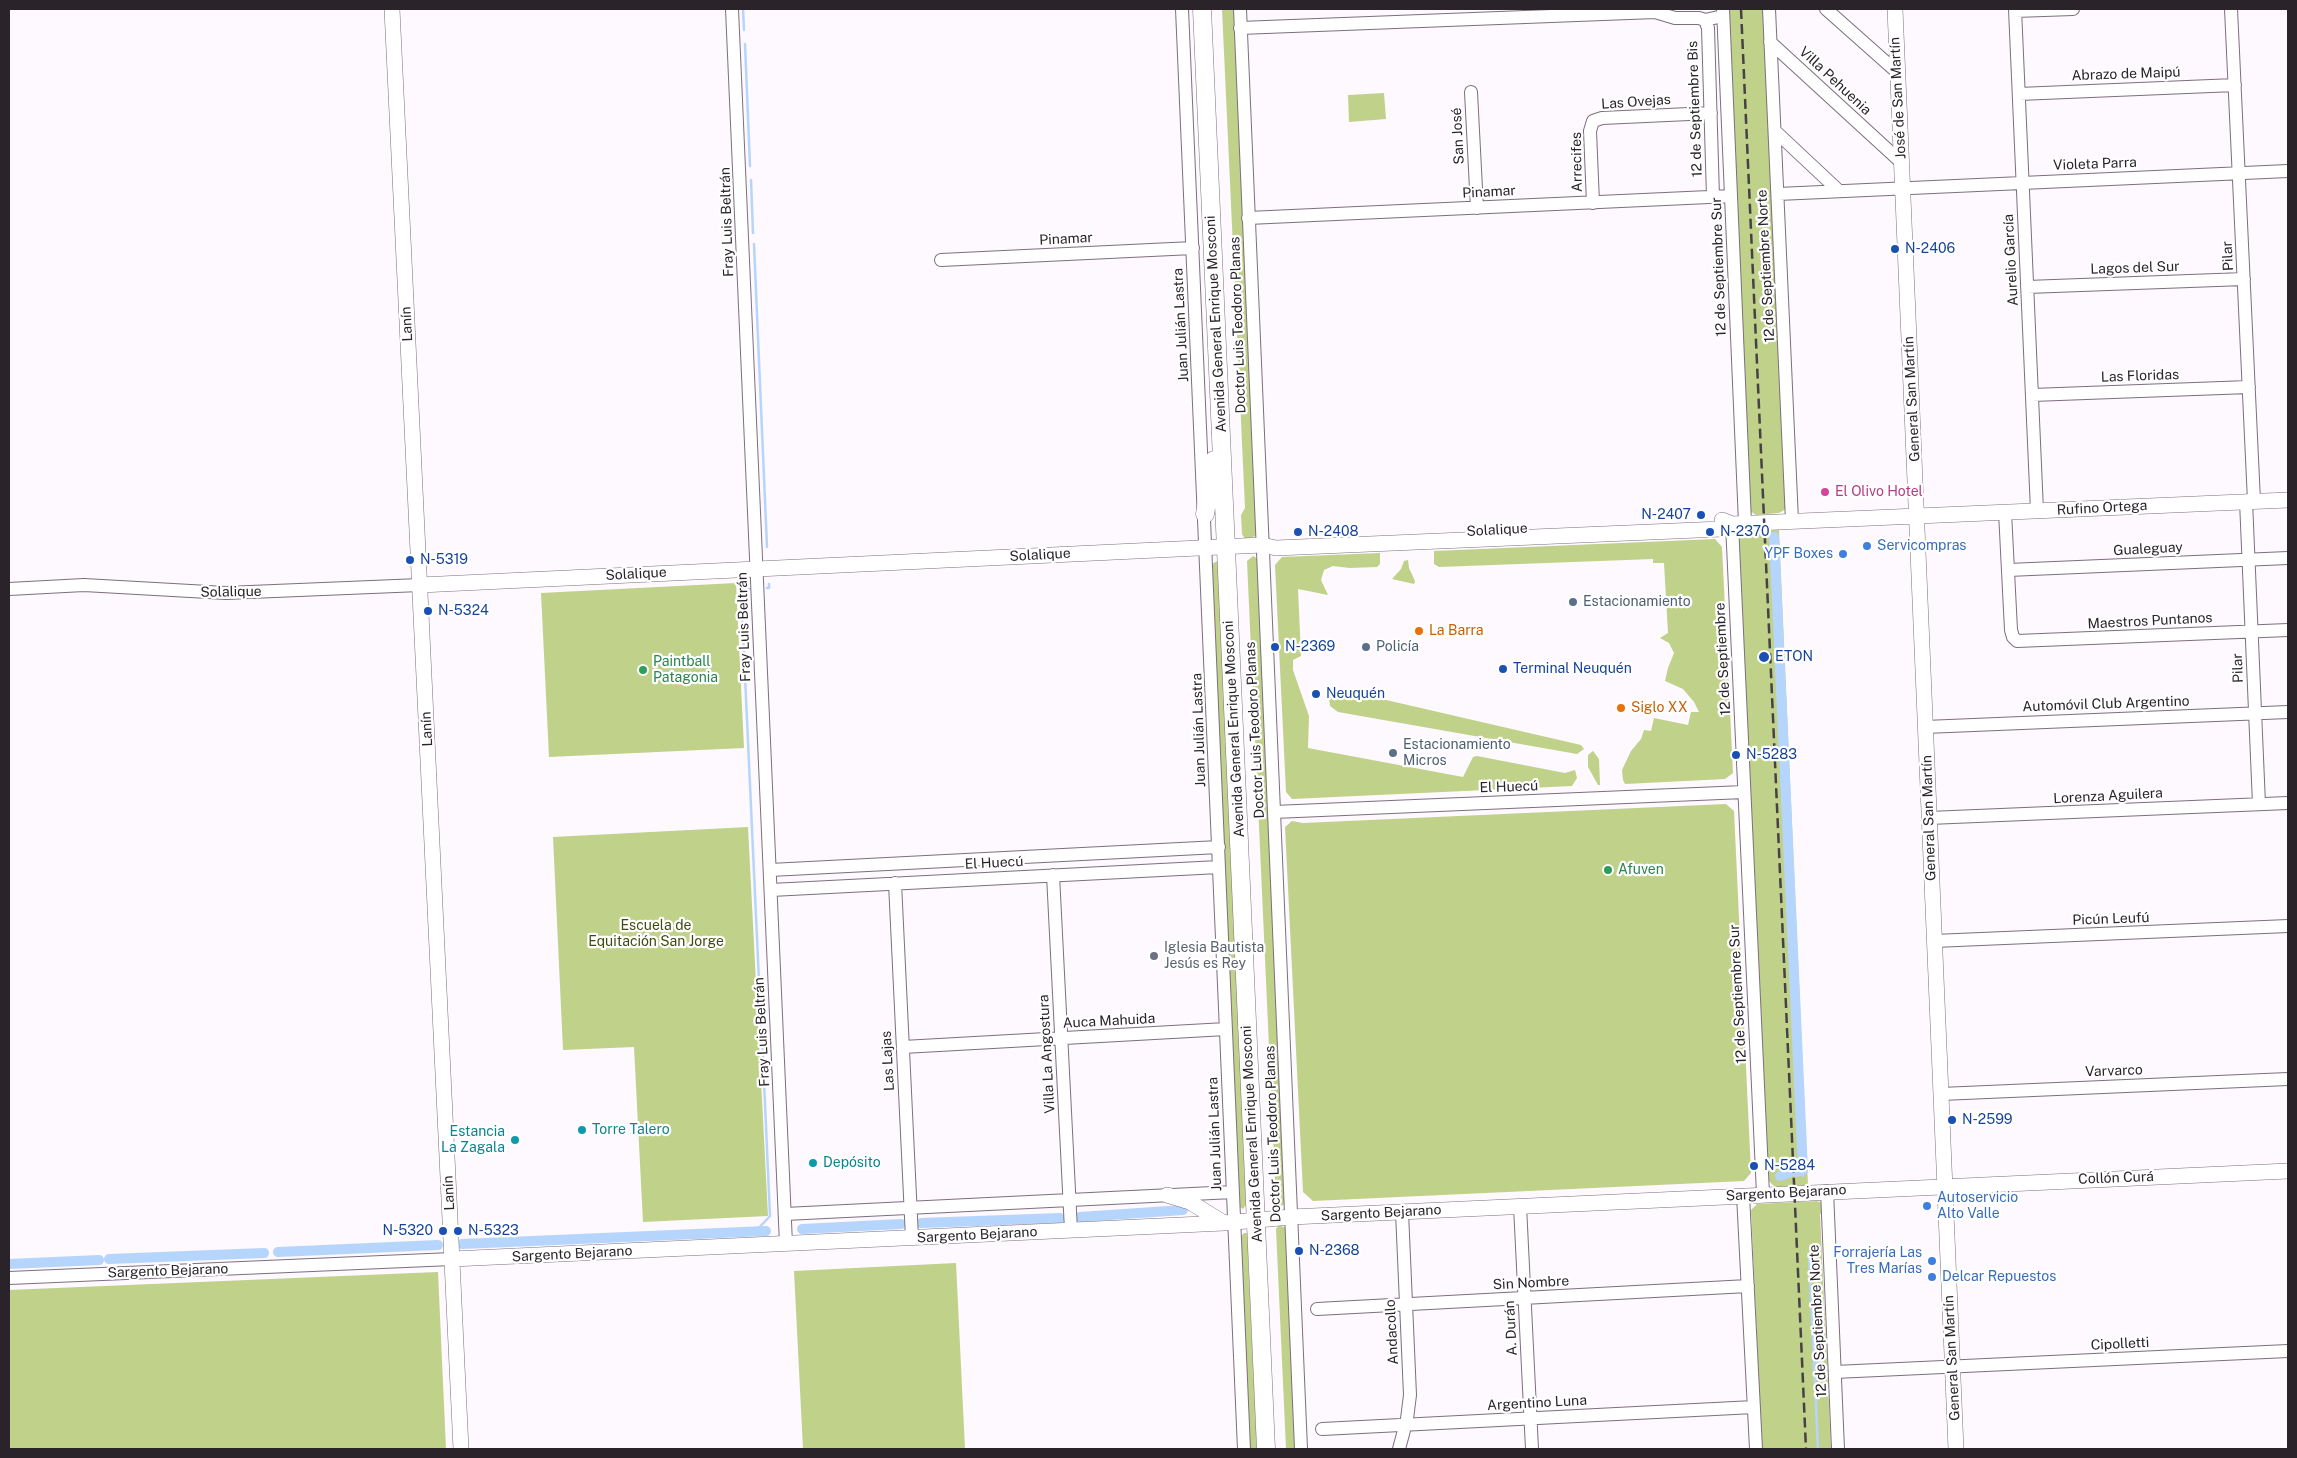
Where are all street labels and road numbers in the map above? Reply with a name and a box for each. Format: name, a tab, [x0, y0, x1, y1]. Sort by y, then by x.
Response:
street label: José de San Martín	[1886, 36, 1910, 160]
street label: 12 de Septiembre Bis	[1684, 41, 1706, 177]
street label: Villa Pehuenia	[1795, 43, 1875, 119]
street label: Abrazo de Maipú	[2071, 64, 2181, 84]
street label: Las Ovejas	[1601, 91, 1671, 113]
street label: San José	[1448, 107, 1468, 165]
street label: Arrecifes	[1568, 132, 1586, 192]
street label: Violeta Parra	[2053, 154, 2137, 174]
street label: Fray Luis Beltrán	[717, 167, 737, 277]
street label: Pinamar	[1462, 182, 1516, 202]
street label: 12 de Septiembre Norte	[1754, 189, 1778, 343]
street label: 12 de Septiembre Sur	[1708, 197, 1730, 337]
street label: Aurelio García	[2000, 213, 2022, 307]
street label: Avenida General Enrique Mosconi	[1202, 215, 1230, 433]
street label: Pinamar	[1039, 229, 1093, 249]
street label: Doctor Luis Teodoro Planas	[1227, 236, 1249, 414]
street label: Pilar	[2219, 241, 2237, 271]
street label: Lagos del Sur	[2090, 258, 2180, 278]
street label: Juan Julián Lastra	[1170, 268, 1192, 382]
street label: Lanín	[398, 306, 416, 342]
street label: General San Martín	[1900, 336, 1924, 462]
street label: Las Floridas	[2101, 366, 2179, 386]
street label: Rufino Ortega	[2056, 497, 2148, 519]
street label: Solalique	[1466, 520, 1528, 540]
street label: Gualeguay	[2113, 539, 2183, 559]
street label: Solalique	[1009, 545, 1071, 565]
street label: Solalique	[605, 564, 667, 584]
street label: Fray Luis Beltrán	[734, 572, 754, 682]
street label: Solalique	[200, 583, 262, 601]
street label: 12 de Septiembre	[1712, 602, 1734, 716]
street label: Maestros Puntanos	[2087, 609, 2213, 633]
street label: Avenida General Enrique Mosconi	[1220, 620, 1248, 838]
street label: Doctor Luis Teodoro Planas	[1242, 641, 1268, 819]
street label: Pilar	[2229, 653, 2247, 683]
street label: Juan Julián Lastra	[1189, 673, 1209, 787]
street label: Automóvil Club Argentino	[2022, 693, 2190, 715]
street label: Lanín	[418, 711, 436, 747]
street label: General San Martín	[1918, 755, 1940, 881]
street label: El Huecú	[1479, 778, 1539, 796]
street label: Lorenza Aguilera	[2053, 785, 2163, 807]
street label: El Huecú	[964, 853, 1024, 873]
street label: Picún Leufú	[2072, 909, 2150, 929]
street label: 12 de Septiembre Sur	[1726, 924, 1750, 1064]
street label: Fray Luis Beltrán	[751, 977, 773, 1087]
street label: Villa La Angostura	[1035, 994, 1059, 1114]
street label: Auca Mahuida	[1062, 1010, 1156, 1032]
street label: Avenida General Enrique Mosconi	[1238, 1025, 1266, 1243]
street label: Las Lajas	[878, 1031, 898, 1091]
street label: Doctor Luis Teodoro Planas	[1262, 1045, 1284, 1223]
street label: Varvarco	[2085, 1062, 2143, 1080]
street label: Juan Julián Lastra	[1205, 1077, 1225, 1191]
street label: Collón Curá	[2078, 1168, 2154, 1188]
street label: Lanín	[440, 1175, 458, 1211]
street label: Sargento Bejarano	[1725, 1181, 1847, 1205]
street label: Sargento Bejarano	[1320, 1201, 1442, 1225]
street label: Sargento Bejarano	[916, 1223, 1038, 1247]
street label: Sargento Bejarano	[511, 1242, 633, 1266]
street label: 12 de Septiembre Norte	[1806, 1244, 1830, 1398]
street label: Sargento Bejarano	[107, 1260, 229, 1282]
street label: Sin Nombre	[1492, 1273, 1570, 1293]
street label: General San Martín	[1940, 1295, 1964, 1421]
street label: Andacollo	[1382, 1299, 1402, 1365]
street label: A. Durán	[1501, 1300, 1521, 1356]
street label: Cipolletti	[2090, 1334, 2150, 1354]
street label: Argentino Luna	[1487, 1392, 1587, 1414]

